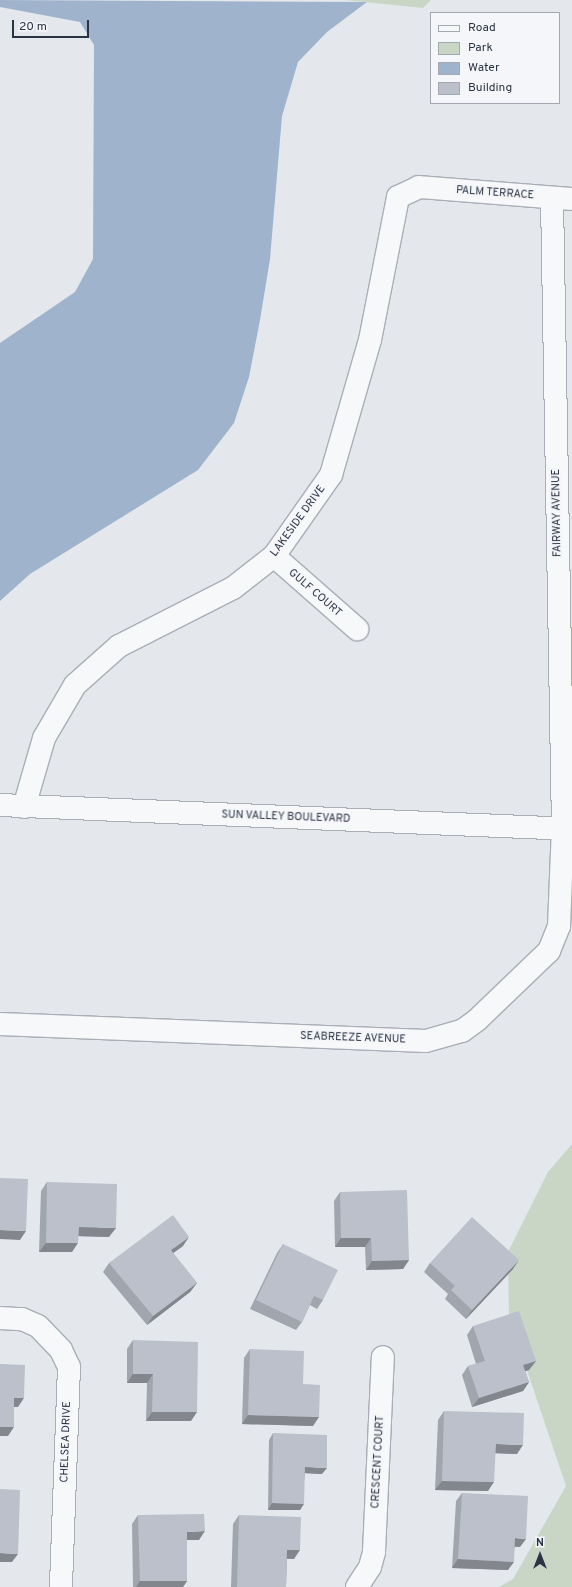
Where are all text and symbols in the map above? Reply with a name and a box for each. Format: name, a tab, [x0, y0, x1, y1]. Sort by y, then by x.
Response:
scale bar	[14, 12, 91, 38]
legend	[430, 12, 560, 104]
text: 20 m	[19, 19, 47, 35]
text: Road	[468, 20, 496, 36]
text: Park	[468, 40, 493, 56]
text: Water	[468, 60, 500, 76]
text: Building	[468, 80, 512, 96]
street label: PALM TERRACE	[455, 184, 535, 202]
street label: FAIRWAY AVENUE	[550, 468, 564, 558]
street label: LAKESIDE DRIVE	[268, 483, 328, 559]
street label: GULF COURT	[286, 566, 344, 620]
street label: SUN VALLEY BOULEVARD	[221, 808, 351, 826]
street label: SEABREEZE AVENUE	[300, 1030, 406, 1046]
street label: CHELSEA DRIVE	[58, 1401, 74, 1483]
street label: CRESCENT COURT	[369, 1415, 387, 1509]
north arrow	[520, 1535, 560, 1575]
text: N	[536, 1536, 544, 1550]

